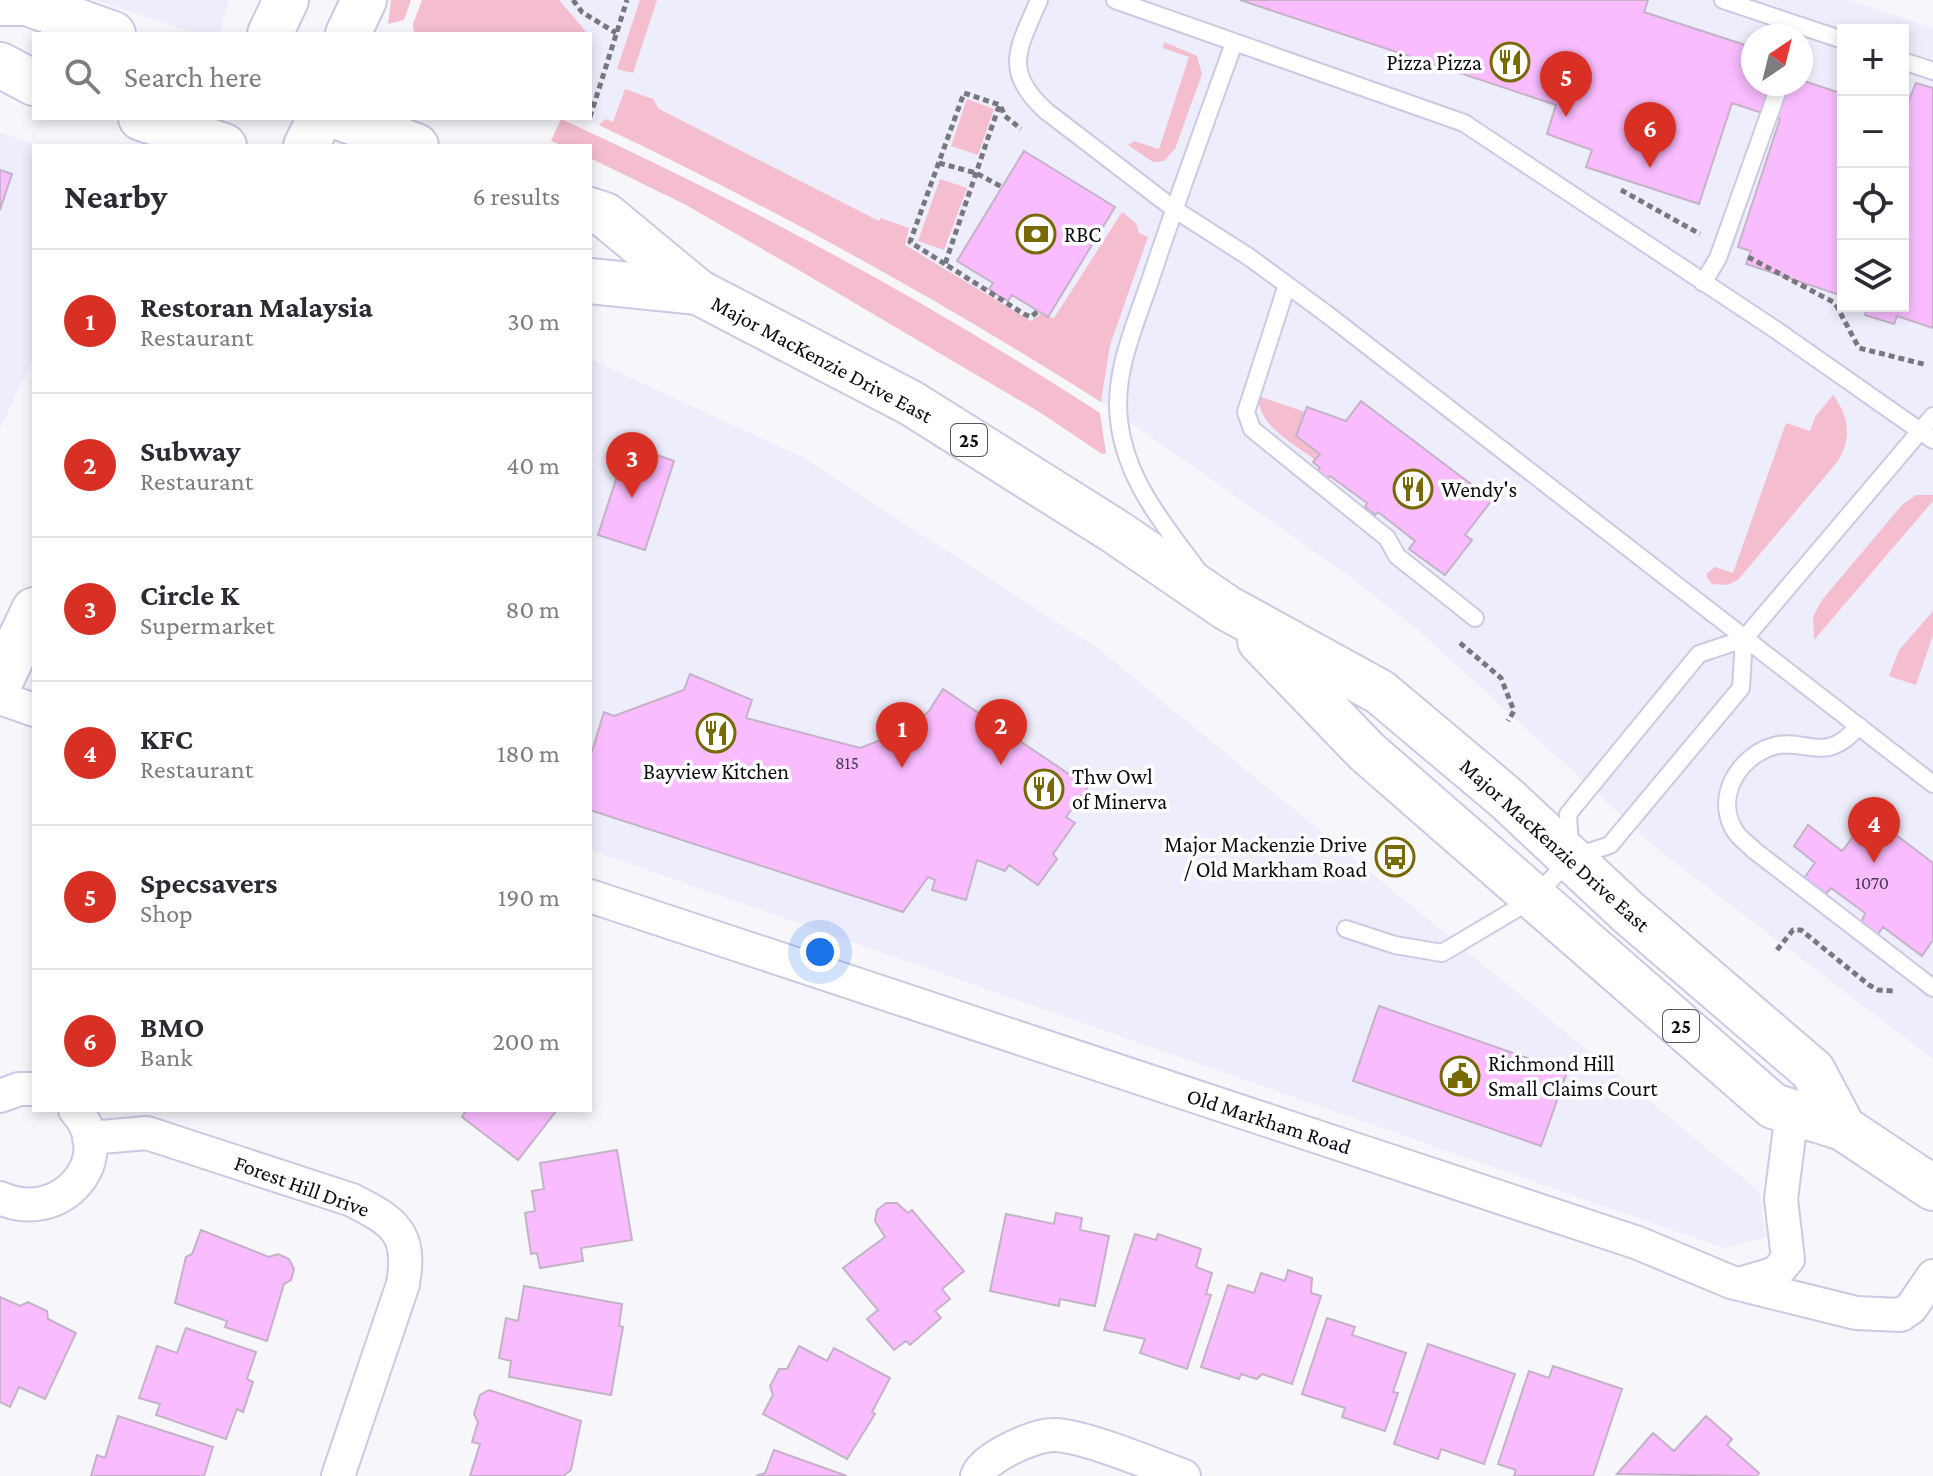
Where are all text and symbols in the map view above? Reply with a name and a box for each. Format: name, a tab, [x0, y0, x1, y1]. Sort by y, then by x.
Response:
north arrow	[1741, 24, 1813, 96]
map controls	[1837, 24, 1909, 312]
button: +	[1837, 24, 1909, 96]
search box	[32, 32, 592, 120]
restaurant icon: Pizza Pizza	[1489, 41, 1531, 83]
place label: Pizza Pizza	[1387, 50, 1482, 75]
pin: 5	[1540, 51, 1592, 117]
icon: search	[60, 54, 104, 98]
text: Search here	[124, 60, 262, 93]
button: −	[1837, 96, 1909, 168]
pin: 6	[1624, 102, 1676, 168]
button: locate	[1837, 168, 1909, 240]
text: Nearby	[64, 178, 167, 215]
text: 6 results	[472, 182, 560, 211]
bank icon: RBC	[1015, 213, 1057, 255]
place label: RBC	[1064, 222, 1101, 247]
button: layers	[1837, 240, 1909, 312]
text: Restoran Malaysia	[140, 290, 373, 323]
street label: Major MacKenzie Drive East	[707, 290, 938, 428]
text: 1	[85, 307, 95, 336]
text: 30 m	[507, 307, 560, 336]
text: Restaurant	[140, 323, 253, 352]
road number: 25	[951, 424, 987, 456]
pin: 3	[606, 432, 658, 498]
text: Subway	[140, 434, 241, 467]
text: 2	[83, 451, 97, 480]
text: 40 m	[506, 451, 560, 480]
text: Restaurant	[140, 467, 253, 496]
restaurant icon: Wendy's	[1392, 468, 1434, 510]
place label: Wendy's	[1441, 477, 1517, 502]
text: Circle K	[140, 578, 239, 611]
text: 3	[84, 595, 96, 624]
text: 80 m	[506, 595, 560, 624]
text: Supermarket	[140, 611, 275, 640]
pin: 2	[975, 699, 1027, 765]
pin: 1	[876, 702, 928, 768]
restaurant icon: Bayview Kitchen	[695, 712, 737, 754]
text: KFC	[140, 722, 193, 755]
text: 4	[83, 739, 97, 768]
text: 180 m	[497, 739, 560, 768]
house number: 815	[835, 753, 859, 773]
street label: Major MacKenzie Drive East	[1455, 753, 1656, 937]
text: Restaurant	[140, 755, 253, 784]
place label: Bayview Kitchen	[643, 759, 789, 784]
place label: Thw Owl of Minerva	[1072, 764, 1167, 814]
restaurant icon: Thw Owl of Minerva	[1023, 768, 1065, 810]
pin: 4	[1848, 797, 1900, 863]
place label: Major Mackenzie Drive / Old Markham Road	[1164, 832, 1367, 882]
bus stop icon: Major Mackenzie Drive / Old Markham Road	[1374, 836, 1416, 878]
text: Specsavers	[140, 866, 278, 899]
house number: 1070	[1855, 873, 1889, 893]
text: 5	[84, 883, 96, 912]
text: 190 m	[498, 883, 560, 912]
text: Shop	[140, 899, 193, 928]
your location	[800, 932, 840, 972]
text: BMO	[140, 1010, 204, 1043]
road number: 25	[1663, 1010, 1699, 1042]
text: 6	[83, 1027, 97, 1056]
text: 200 m	[492, 1027, 560, 1056]
text: Bank	[140, 1043, 193, 1072]
place label: Richmond Hill Small Claims Court	[1488, 1051, 1658, 1101]
public building icon: Richmond Hill Small Claims Court	[1439, 1055, 1481, 1097]
street label: Old Markham Road	[1184, 1083, 1355, 1159]
street label: Forest Hill Drive	[231, 1150, 373, 1222]

